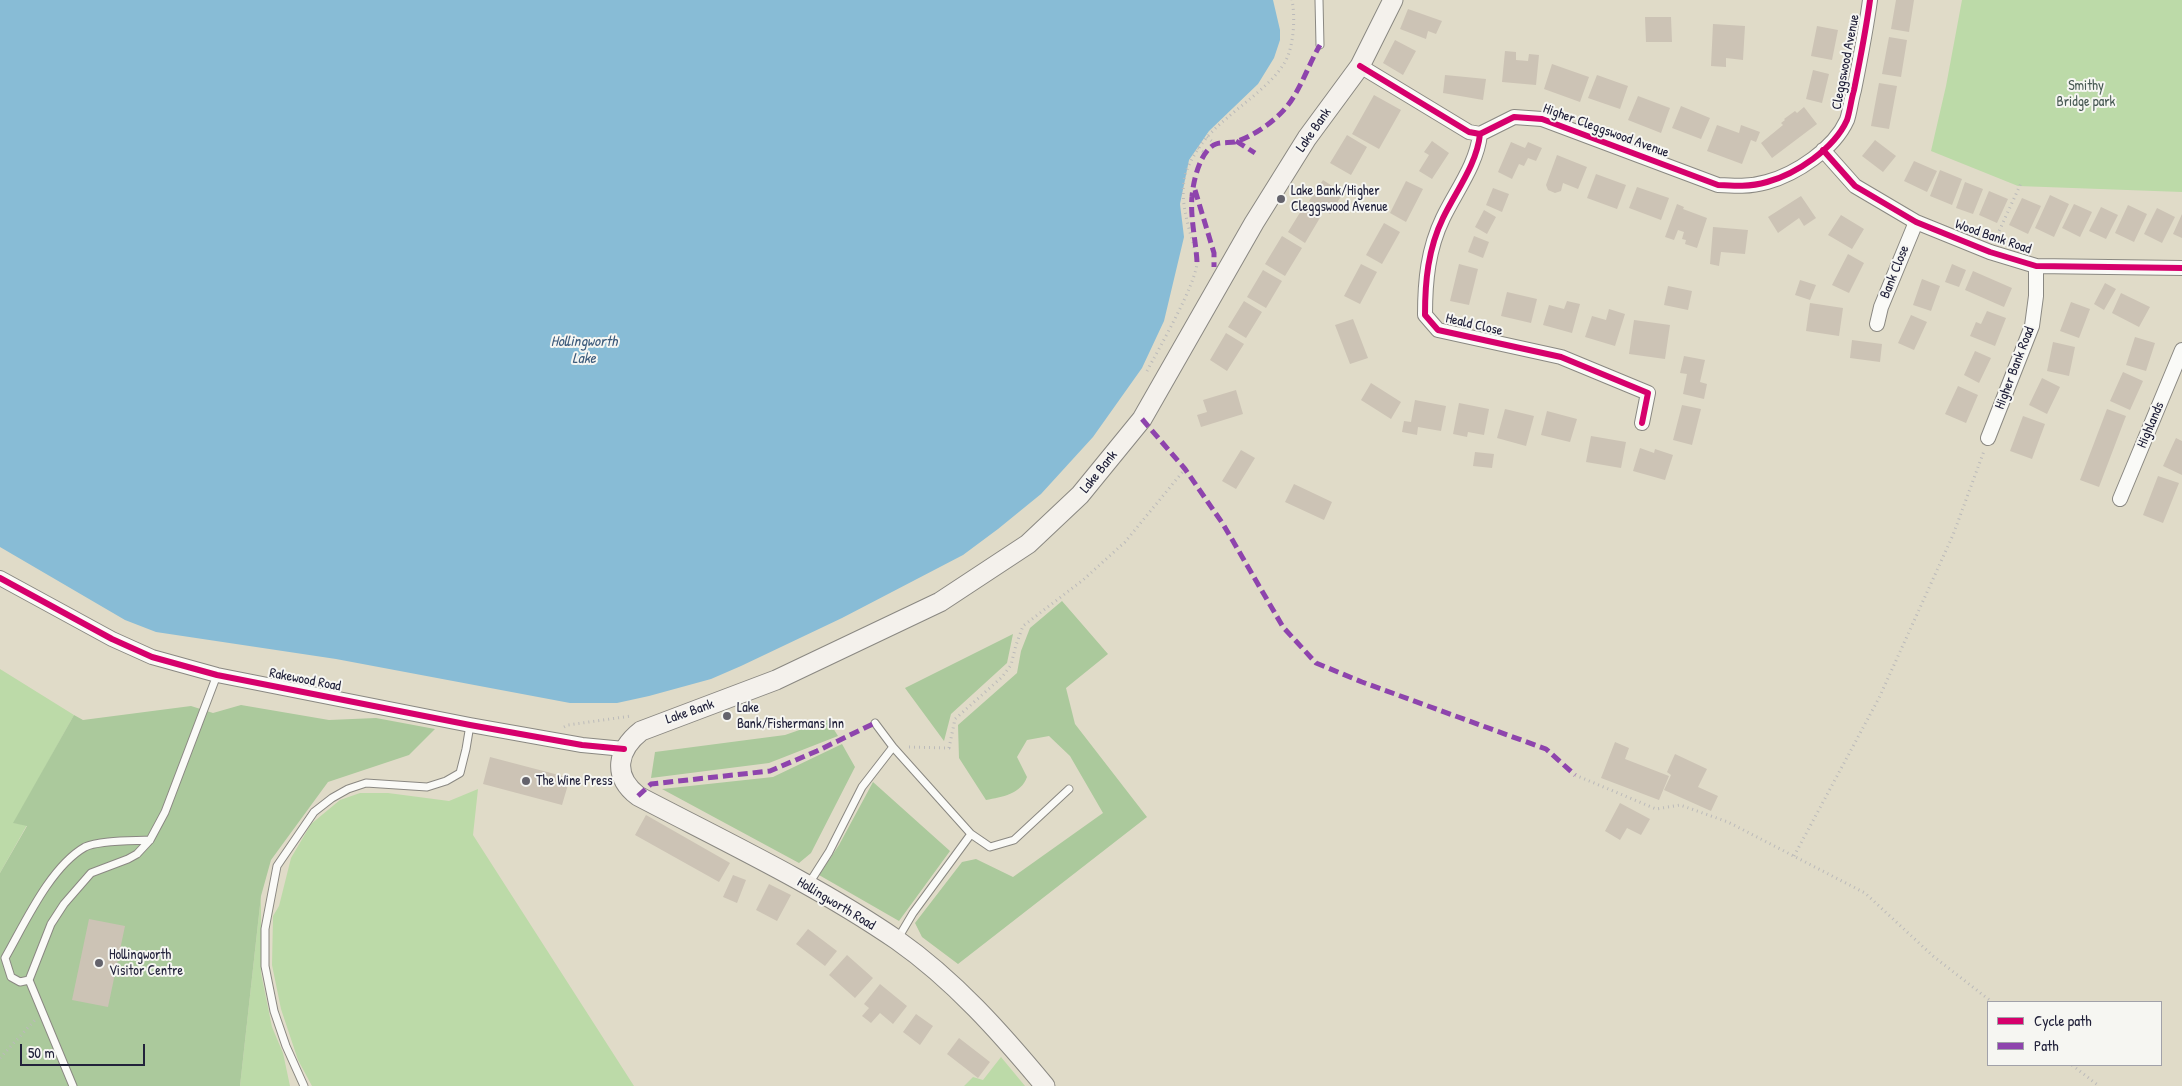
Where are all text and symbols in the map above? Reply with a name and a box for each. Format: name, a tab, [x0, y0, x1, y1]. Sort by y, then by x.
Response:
street label: Cleggswood Avenue	[1829, 13, 1863, 111]
park label: Smithy Bridge park	[2057, 78, 2115, 110]
street label: Higher Cleggswood Avenue	[1541, 100, 1671, 162]
street label: Lake Bank	[1293, 105, 1335, 155]
place label: Lake Bank/Higher Cleggswood Avenue	[1291, 183, 1388, 216]
marker: Lake Bank/Higher Cleggswood Avenue	[1275, 193, 1287, 205]
street label: Wood Bank Road	[1953, 216, 2033, 258]
street label: Bank Close	[1877, 243, 1913, 301]
street label: Heald Close	[1444, 310, 1504, 340]
street label: Higher Bank Road	[1992, 324, 2038, 412]
water label: Hollingworth Lake	[551, 333, 617, 368]
street label: Highlands	[2134, 400, 2168, 450]
street label: Lake Bank	[1077, 447, 1121, 497]
street label: Rakewood Road	[268, 665, 342, 695]
street label: Lake Bank	[664, 696, 716, 728]
place label: Lake Bank/Fishermans Inn	[737, 700, 844, 732]
marker: Lake Bank/Fishermans Inn	[721, 710, 733, 722]
place label: The Wine Press	[536, 773, 613, 789]
marker: The Wine Press	[520, 775, 532, 787]
street label: Hollingworth Road	[794, 874, 878, 934]
place label: Hollingworth Visitor Centre	[109, 947, 183, 980]
marker: Hollingworth Visitor Centre	[93, 957, 105, 969]
legend	[1987, 1001, 2162, 1066]
text: Cycle path	[2034, 1010, 2092, 1031]
scale bar	[22, 1034, 148, 1066]
text: Path	[2034, 1035, 2059, 1056]
text: 50 m	[28, 1042, 55, 1063]

